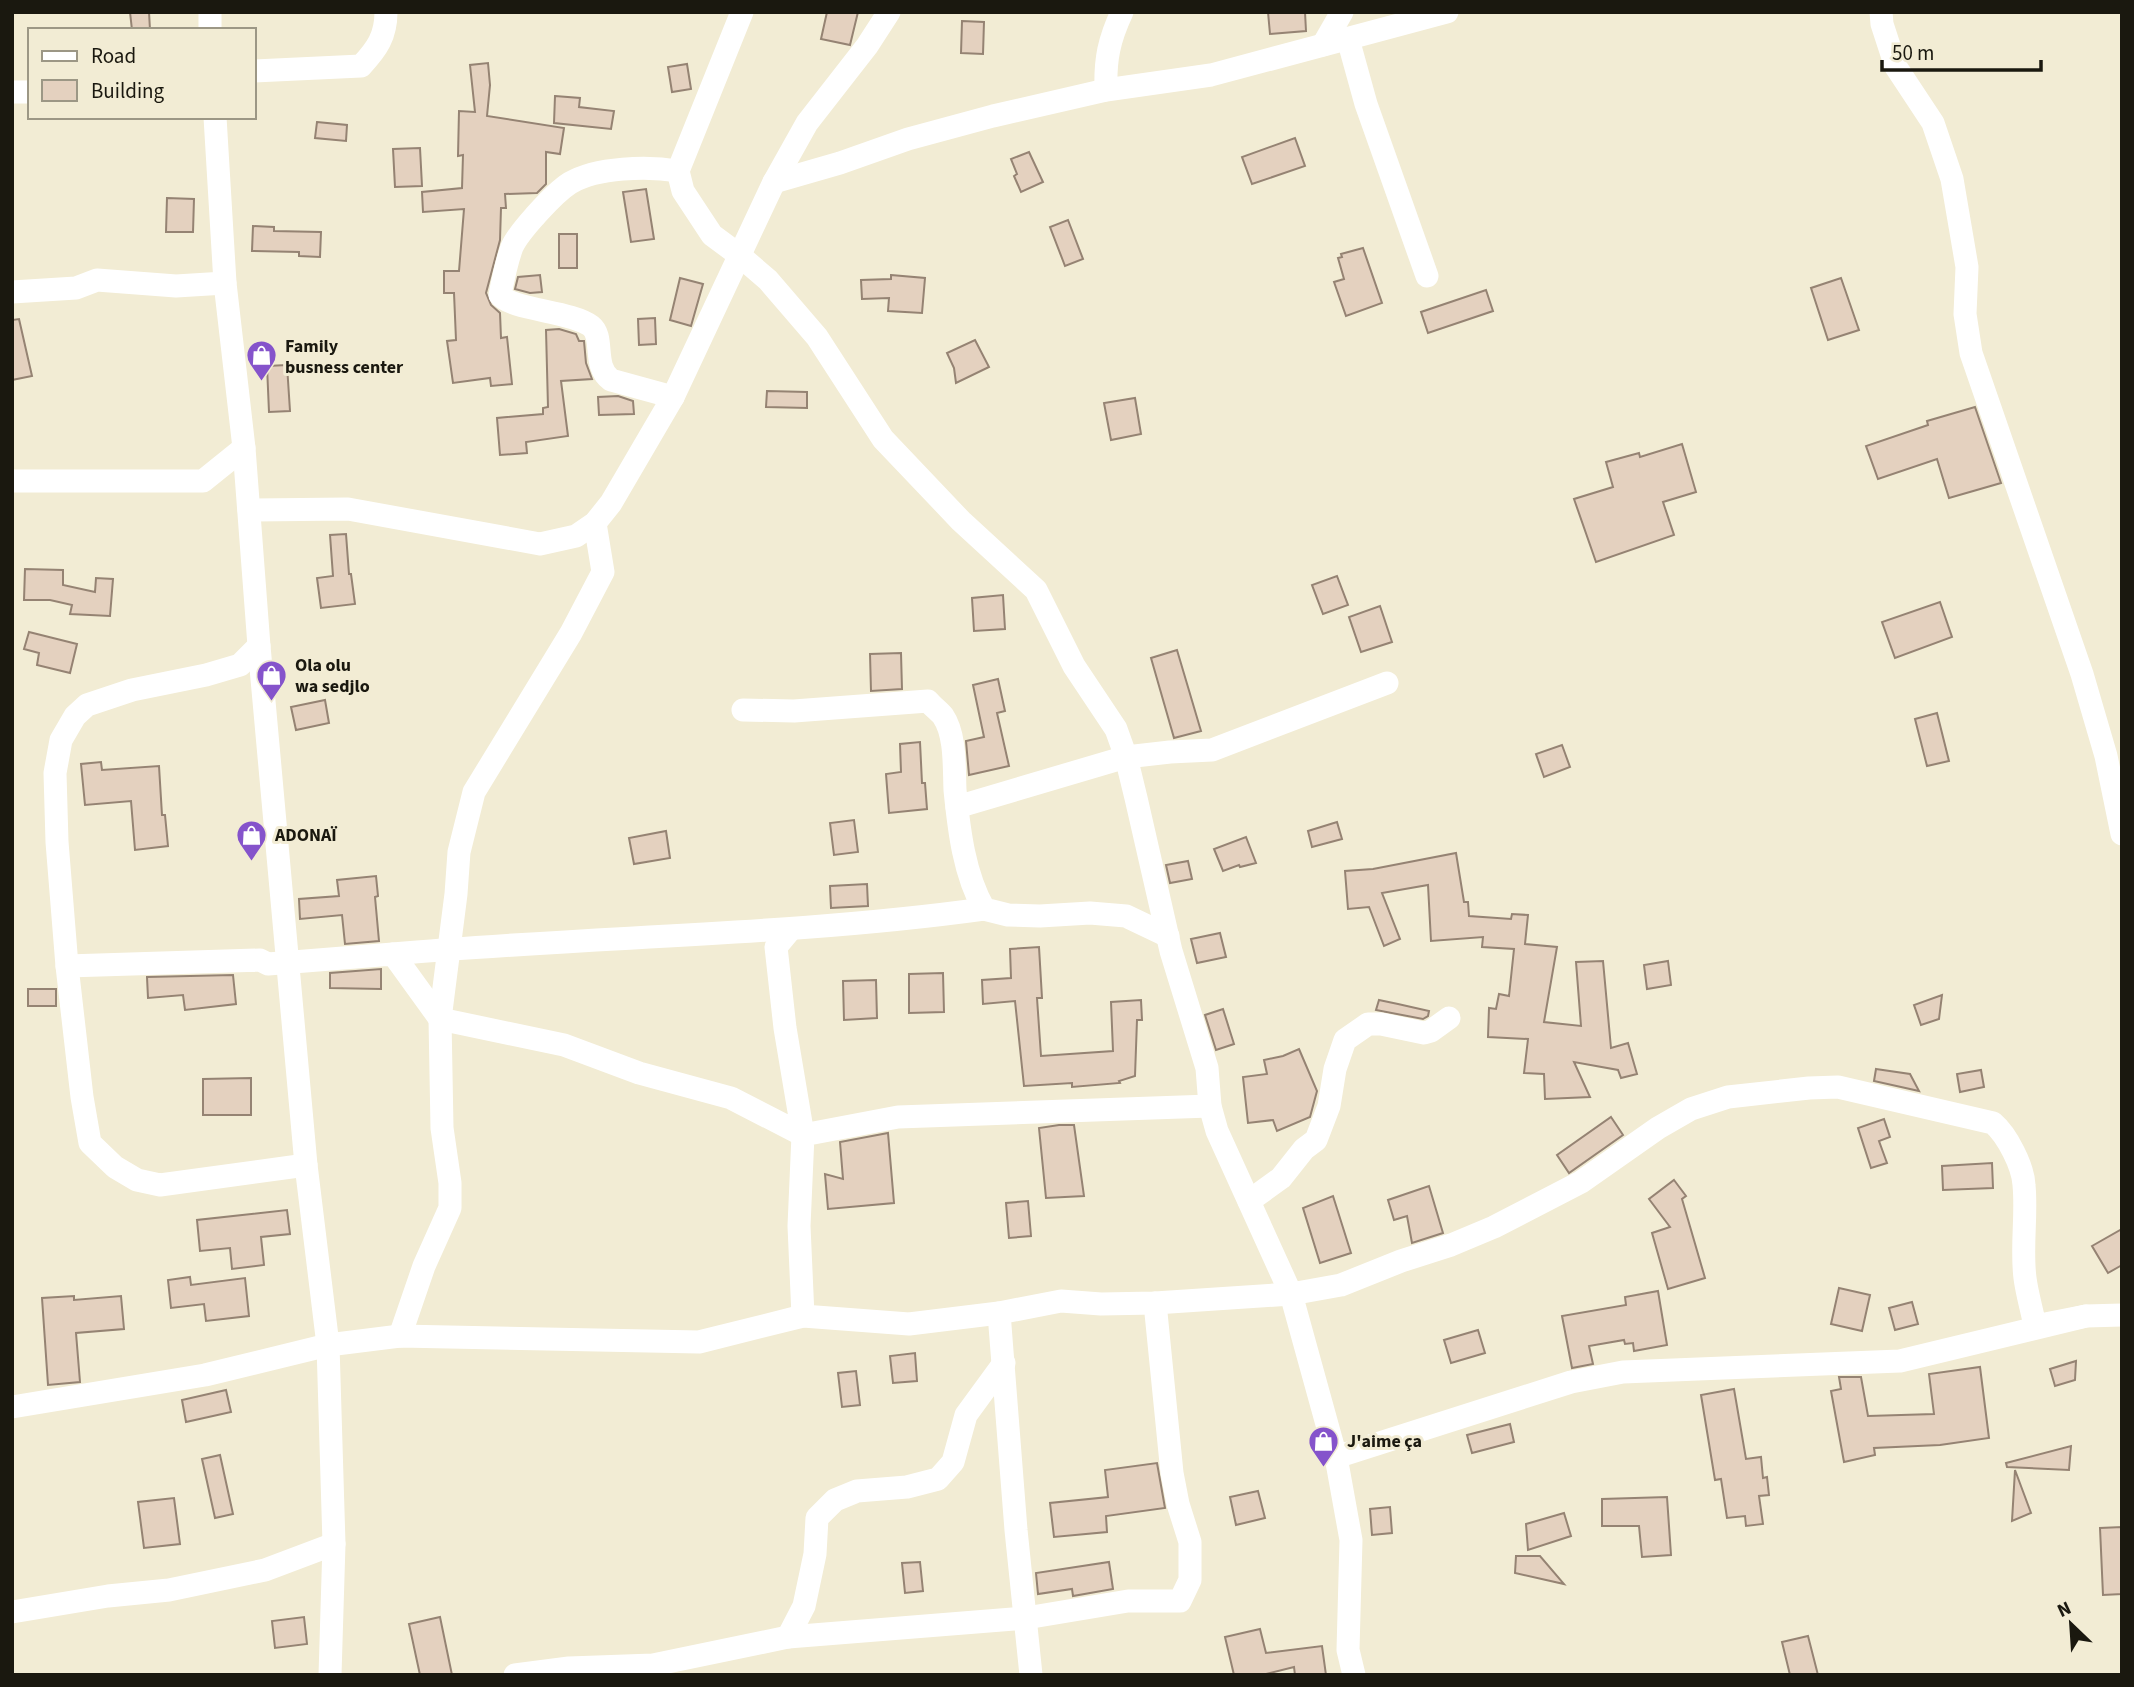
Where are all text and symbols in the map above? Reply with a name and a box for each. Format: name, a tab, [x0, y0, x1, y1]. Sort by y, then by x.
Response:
legend	[28, 28, 256, 119]
scale bar	[1882, 28, 2041, 72]
text: 50 m	[1892, 38, 1934, 68]
text: Road	[91, 41, 136, 71]
text: Building	[91, 76, 165, 106]
place label: Family busness center	[285, 334, 404, 380]
shop icon: Family busness center	[245, 339, 279, 383]
place label: Ola olu wa sedjlo	[295, 653, 370, 699]
shop icon: Ola olu wa sedjlo	[255, 658, 289, 702]
shop icon: ADONAÏ	[235, 818, 269, 862]
place label: ADONAÏ	[274, 823, 337, 848]
shop icon: J'aime ça	[1307, 1424, 1341, 1468]
place label: J'aime ça	[1347, 1429, 1422, 1454]
north arrow	[2036, 1589, 2106, 1659]
text: N	[2053, 1595, 2076, 1625]

